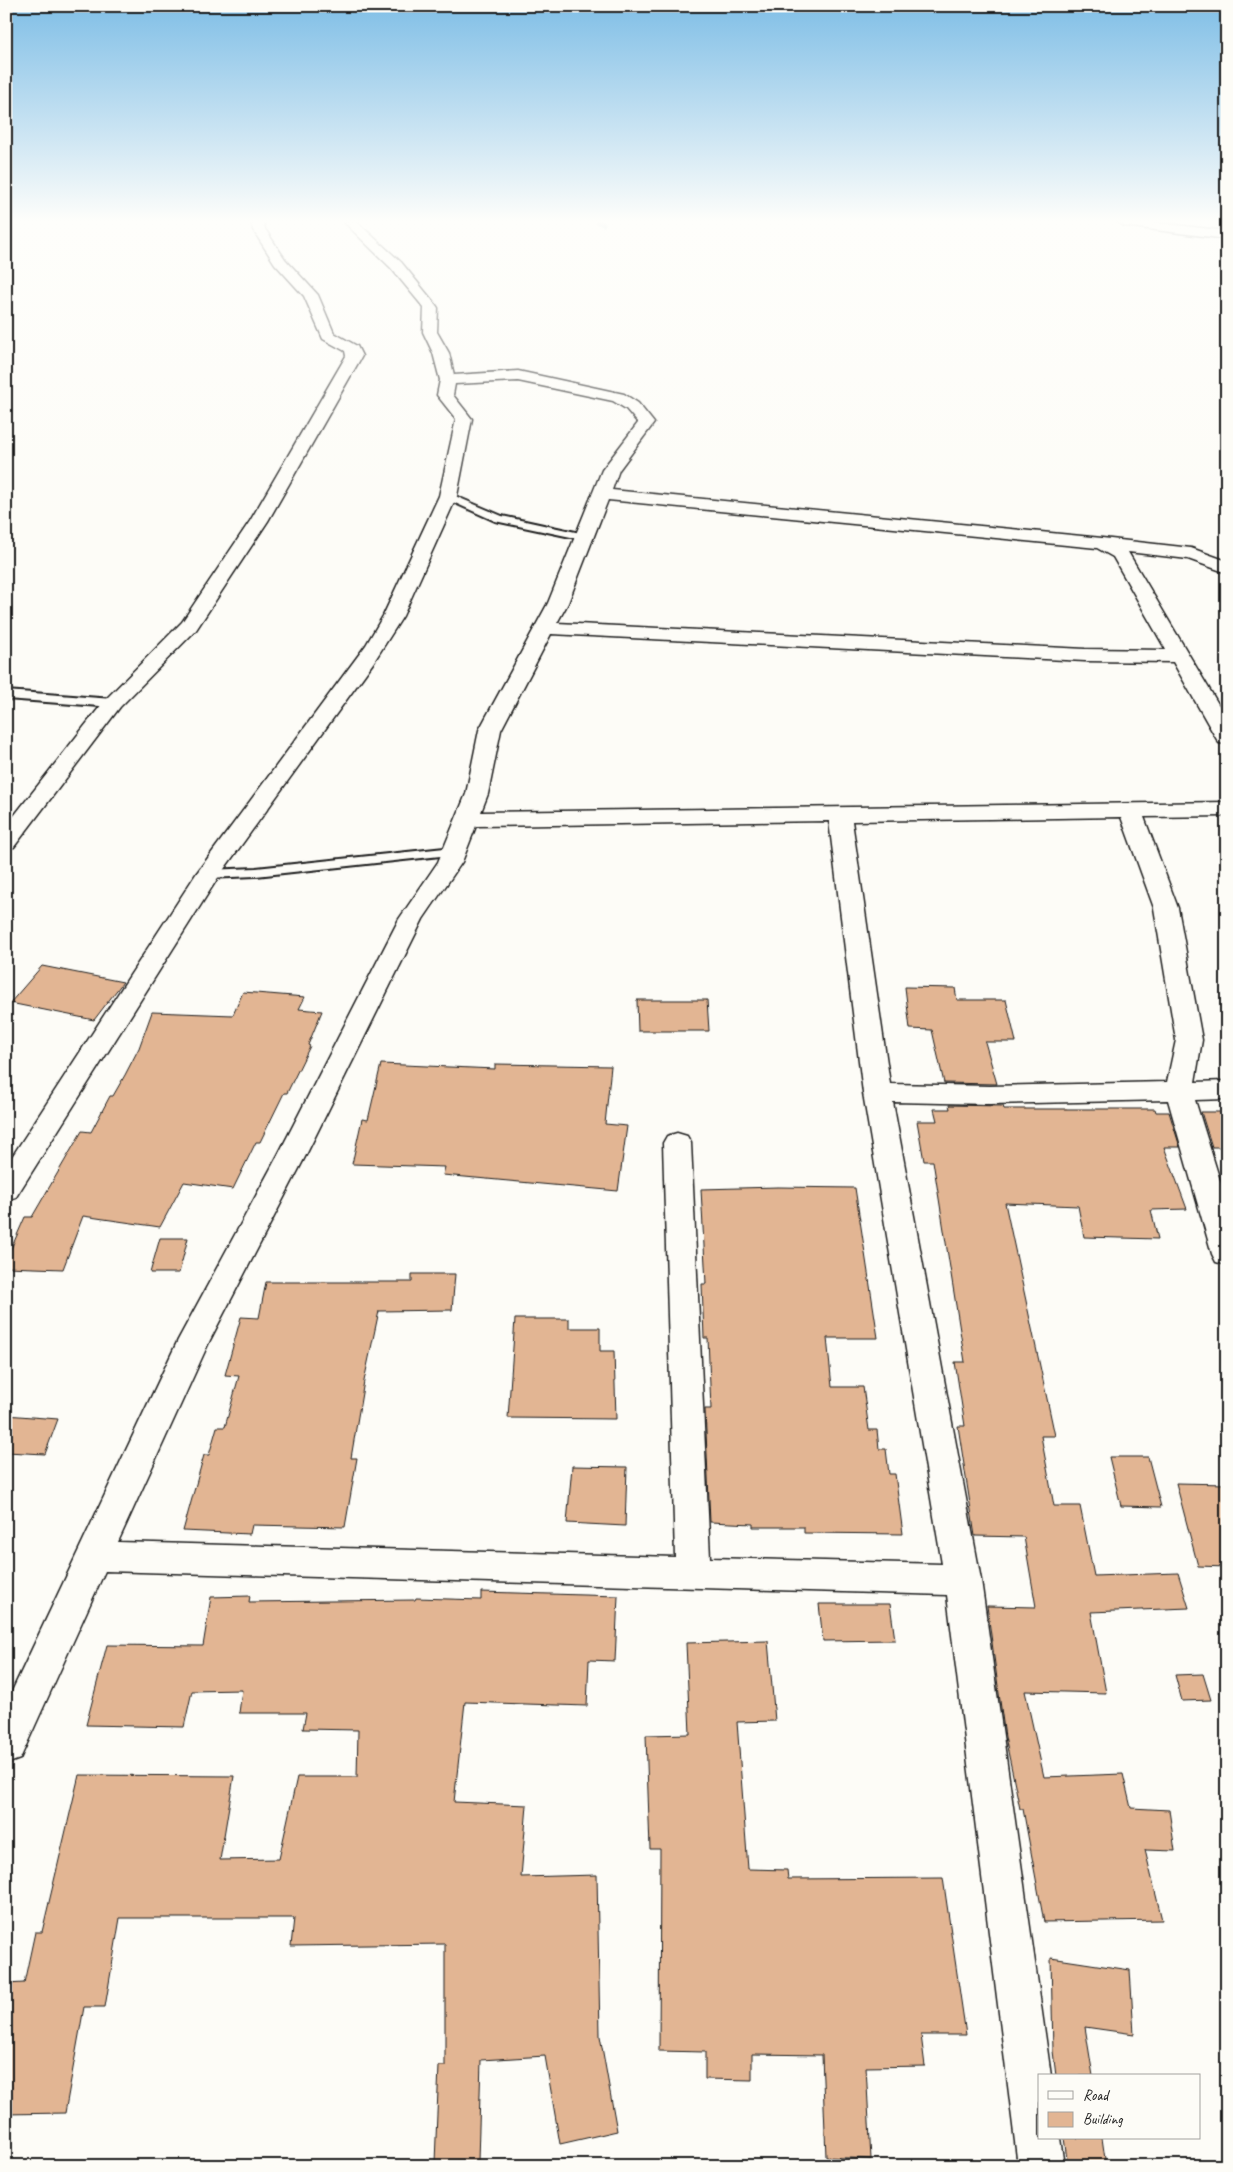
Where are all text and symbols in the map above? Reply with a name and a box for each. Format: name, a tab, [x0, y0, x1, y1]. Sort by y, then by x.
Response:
legend	[1038, 2074, 1200, 2140]
text: Road	[1083, 2086, 1110, 2105]
text: Building	[1083, 2110, 1123, 2129]

